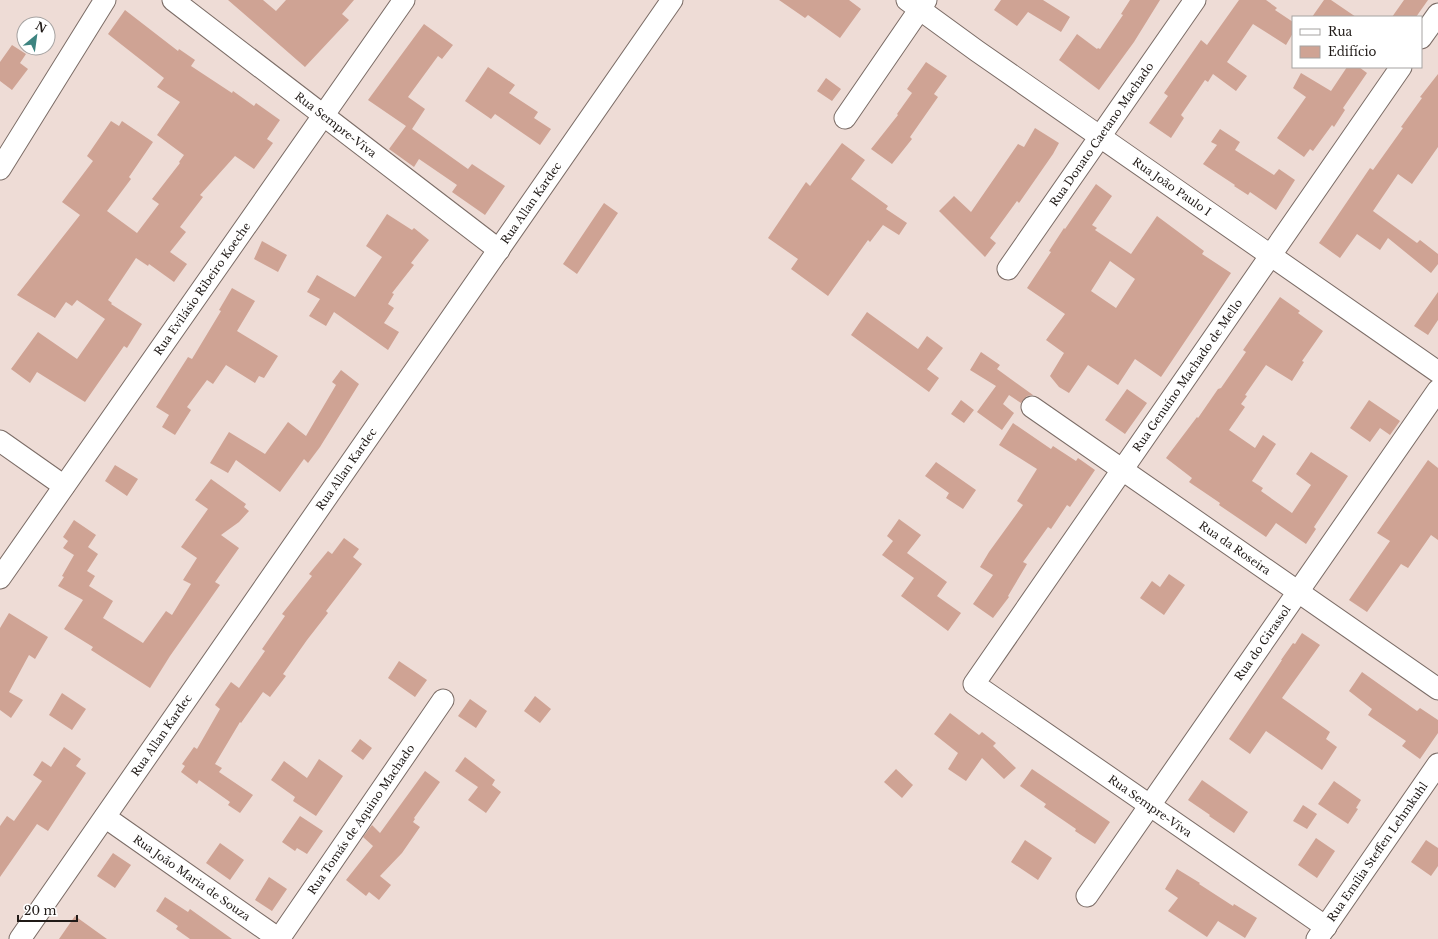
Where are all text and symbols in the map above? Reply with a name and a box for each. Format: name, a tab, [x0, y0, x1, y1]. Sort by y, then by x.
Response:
north arrow	[16, 16, 56, 56]
legend	[1292, 16, 1422, 68]
text: N	[33, 19, 49, 36]
text: Rua	[1328, 24, 1352, 39]
text: Edifício	[1328, 44, 1376, 59]
street label: Rua Donato Caetano Machado	[1047, 60, 1157, 209]
street label: Rua Sempre-Viva	[292, 89, 380, 161]
street label: Rua João Paulo I	[1130, 155, 1214, 219]
street label: Rua Allan Kardec	[498, 159, 564, 247]
street label: Rua Evilásio Ribeiro Koeche	[151, 219, 254, 358]
street label: Rua Genuíno Machado de Mello	[1130, 296, 1245, 454]
street label: Rua Allan Kardec	[313, 425, 380, 513]
street label: Rua da Roseira	[1196, 518, 1274, 578]
street label: Rua do Girassol	[1232, 602, 1294, 683]
street label: Rua Allan Kardec	[128, 691, 195, 779]
street label: Rua Tomás de Aquino Machado	[305, 742, 418, 897]
street label: Rua Sempre-Viva	[1106, 772, 1195, 841]
street label: Rua Emília Steffen Lehmkuhl	[1324, 779, 1431, 924]
street label: Rua João Maria de Souza	[130, 832, 254, 924]
scale bar	[18, 897, 77, 923]
text: 20 m	[24, 903, 56, 918]

